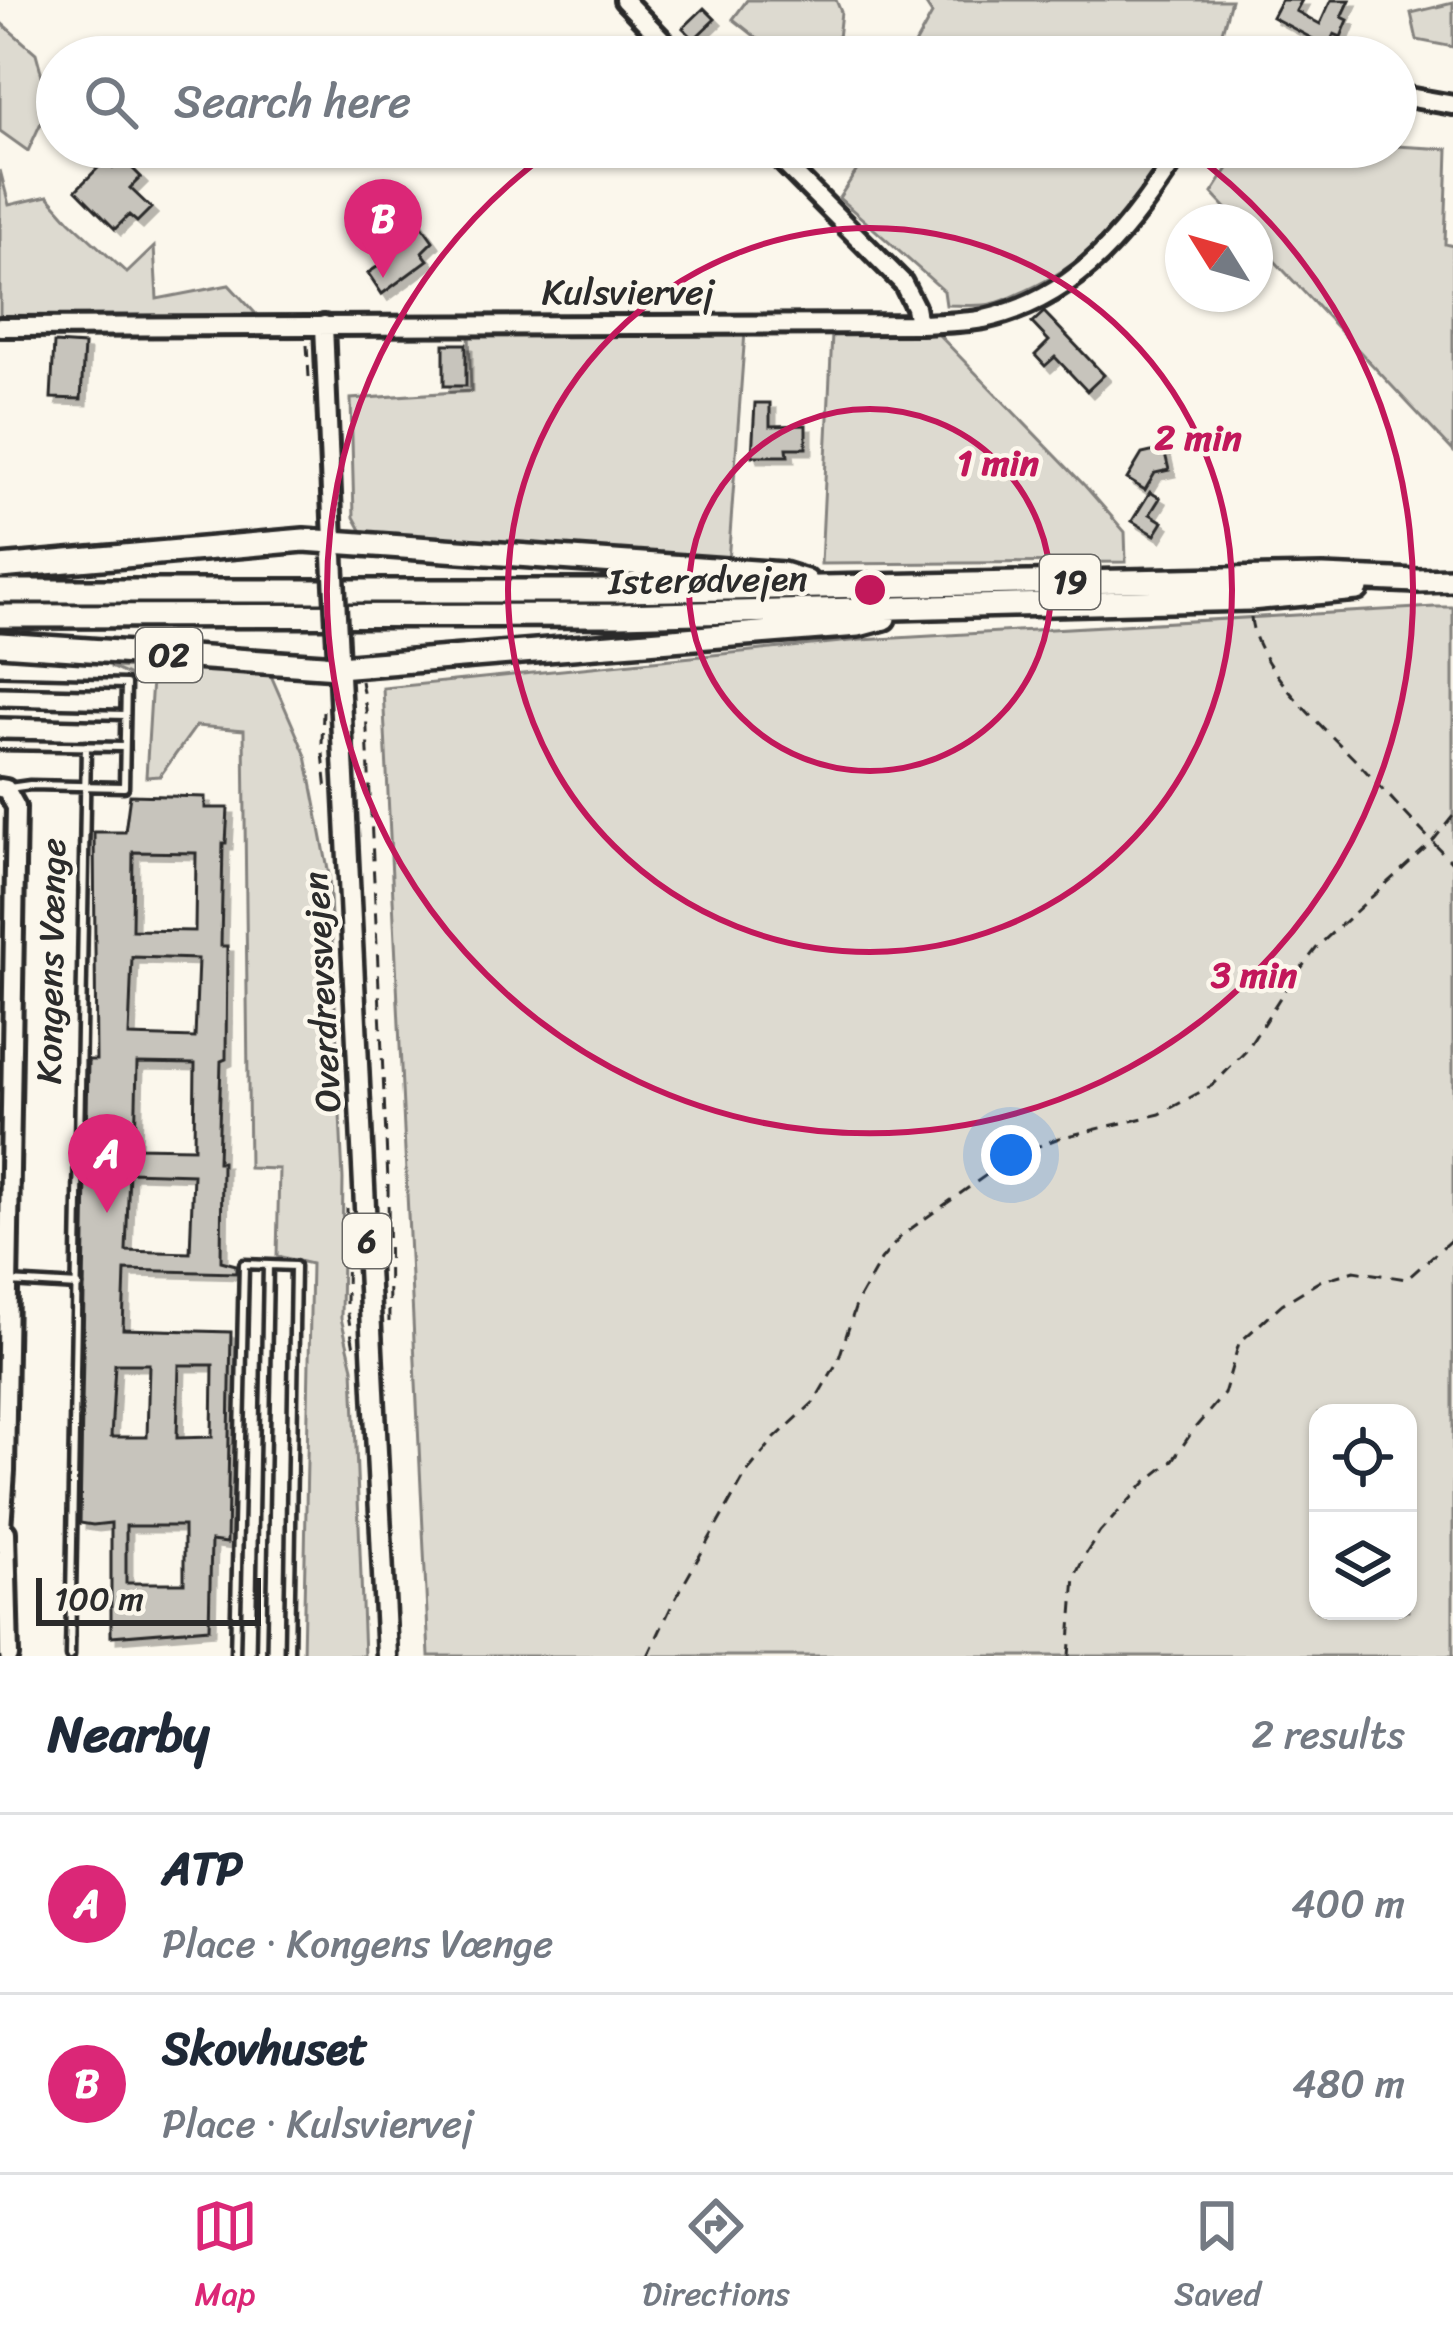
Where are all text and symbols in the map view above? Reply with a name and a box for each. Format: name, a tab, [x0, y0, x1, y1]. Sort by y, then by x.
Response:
search box	[36, 36, 1417, 168]
text: Search here	[174, 62, 411, 142]
icon: search	[78, 69, 144, 135]
pin: B	[344, 179, 422, 278]
north arrow	[1165, 204, 1273, 312]
street label: Kulsviervej	[542, 260, 716, 324]
text: 2 min	[1154, 406, 1242, 470]
text: 1 min	[957, 431, 1039, 495]
street label: Isterødvejen	[607, 546, 808, 614]
road number: 19	[1040, 555, 1100, 609]
centre of rings	[849, 569, 891, 611]
road number: O2	[136, 628, 202, 682]
street label: Kongens Vænge	[17, 837, 85, 1085]
street label: Overdrevsvejen	[284, 870, 360, 1114]
text: 3 min	[1210, 943, 1298, 1007]
pin: A	[68, 1114, 146, 1213]
your location	[981, 1125, 1041, 1185]
road number: 6	[343, 1214, 391, 1268]
map controls	[1309, 1404, 1417, 1620]
button: locate	[1309, 1404, 1417, 1512]
button: layers	[1309, 1512, 1417, 1620]
text: 100 m	[54, 1570, 144, 1628]
scale bar	[36, 1572, 261, 1625]
text: Nearby	[48, 1689, 209, 1779]
text: 2 results	[1251, 1700, 1405, 1769]
text: ATP	[162, 1829, 243, 1909]
text: A	[74, 1869, 100, 1938]
text: 400 m	[1291, 1869, 1405, 1938]
text: Place · Kongens Vænge	[162, 1909, 553, 1978]
text: Skovhuset	[162, 2009, 368, 2089]
text: B	[75, 2049, 99, 2118]
text: 480 m	[1292, 2049, 1405, 2118]
text: Place · Kulsviervej	[162, 2089, 474, 2158]
tab: Map	[192, 2193, 258, 2323]
tab: Directions	[642, 2193, 790, 2323]
tab: Saved	[1174, 2193, 1261, 2323]

